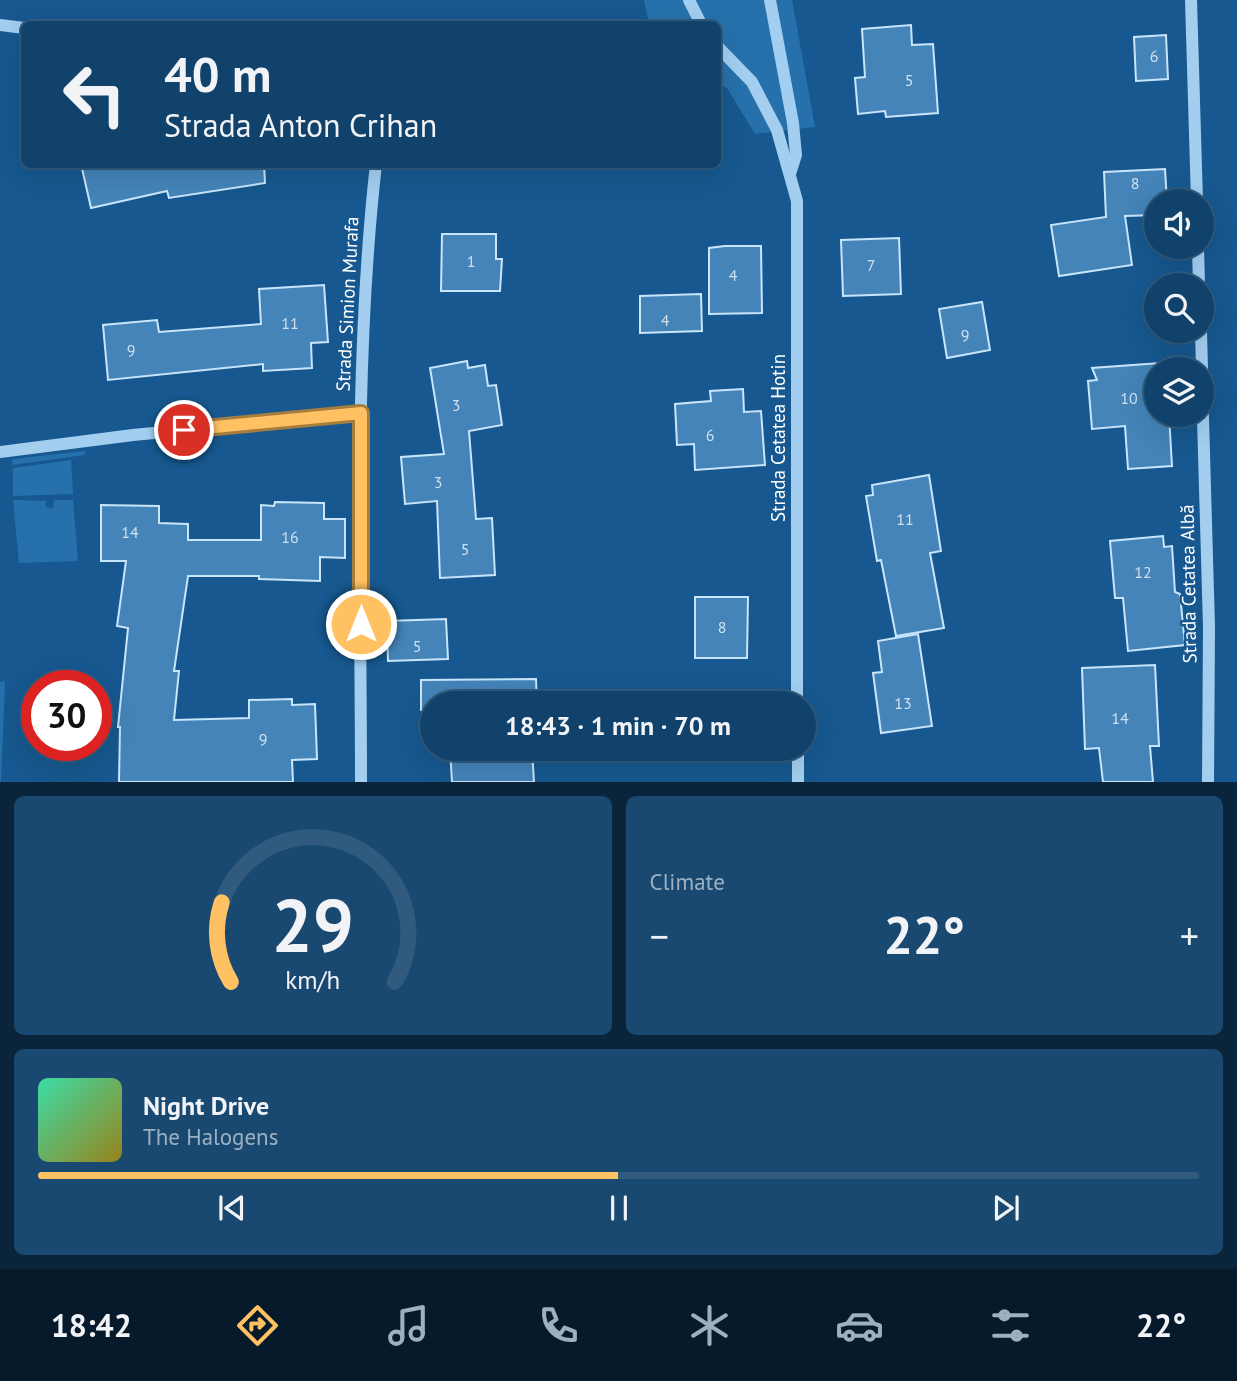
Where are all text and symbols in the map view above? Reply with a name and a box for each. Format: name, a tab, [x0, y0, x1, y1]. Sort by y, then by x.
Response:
text: 40 m	[164, 42, 271, 106]
house number: 6	[1150, 46, 1158, 66]
icon: left	[49, 49, 140, 140]
house number: 5	[905, 70, 913, 90]
text: Strada Anton Crihan	[164, 104, 437, 146]
house number: 8	[1131, 173, 1139, 193]
map controls	[1144, 189, 1214, 427]
button: sound	[1144, 189, 1214, 259]
street label: Strada Simion Murafa	[330, 216, 364, 392]
house number: 1	[467, 251, 475, 271]
house number: 7	[867, 255, 875, 275]
house number: 4	[729, 265, 738, 285]
button: search	[1144, 273, 1214, 343]
house number: 4	[661, 310, 670, 330]
house number: 11	[281, 313, 299, 333]
house number: 9	[961, 325, 969, 345]
house number: 9	[127, 340, 135, 360]
street label: Strada Cetatea Hotin	[766, 354, 790, 522]
button: layers	[1144, 357, 1214, 427]
house number: 10	[1120, 388, 1138, 408]
house number: 3	[452, 395, 460, 415]
pin	[154, 400, 214, 460]
icon: arrive	[165, 411, 203, 449]
house number: 6	[706, 425, 714, 445]
house number: 3	[434, 472, 442, 492]
street label: Strada Cetatea Albă	[1175, 504, 1201, 664]
house number: 11	[896, 509, 914, 529]
house number: 14	[121, 522, 139, 542]
house number: 16	[281, 527, 299, 547]
house number: 5	[461, 539, 469, 559]
house number: 12	[1134, 562, 1152, 582]
position arrow	[324, 587, 398, 661]
house number: 8	[718, 617, 726, 637]
house number: 5	[413, 636, 421, 656]
speed limit sign: 30	[21, 670, 112, 761]
house number: 13	[894, 693, 912, 713]
house number: 14	[1111, 708, 1129, 728]
text: 18:43 · 1 min · 70 m	[505, 709, 731, 742]
house number: 9	[259, 729, 267, 749]
text: Climate	[650, 867, 725, 896]
text: 29	[271, 878, 354, 972]
text: 22°	[883, 901, 965, 968]
text: −	[650, 911, 669, 960]
text: +	[1180, 911, 1199, 960]
text: km/h	[285, 963, 340, 995]
text: Night Drive	[143, 1089, 269, 1122]
text: The Halogens	[143, 1122, 278, 1151]
icon: previous	[213, 1189, 251, 1227]
icon: pause	[600, 1189, 638, 1227]
icon: next	[987, 1189, 1025, 1227]
icon: directions	[233, 1301, 282, 1350]
icon: music	[384, 1301, 433, 1350]
icon: phone	[534, 1301, 583, 1350]
icon: climate	[685, 1301, 734, 1350]
icon: car	[835, 1301, 884, 1350]
icon: filters	[986, 1301, 1035, 1350]
text: 18:42	[51, 1304, 132, 1346]
text: 22°	[1136, 1304, 1186, 1346]

